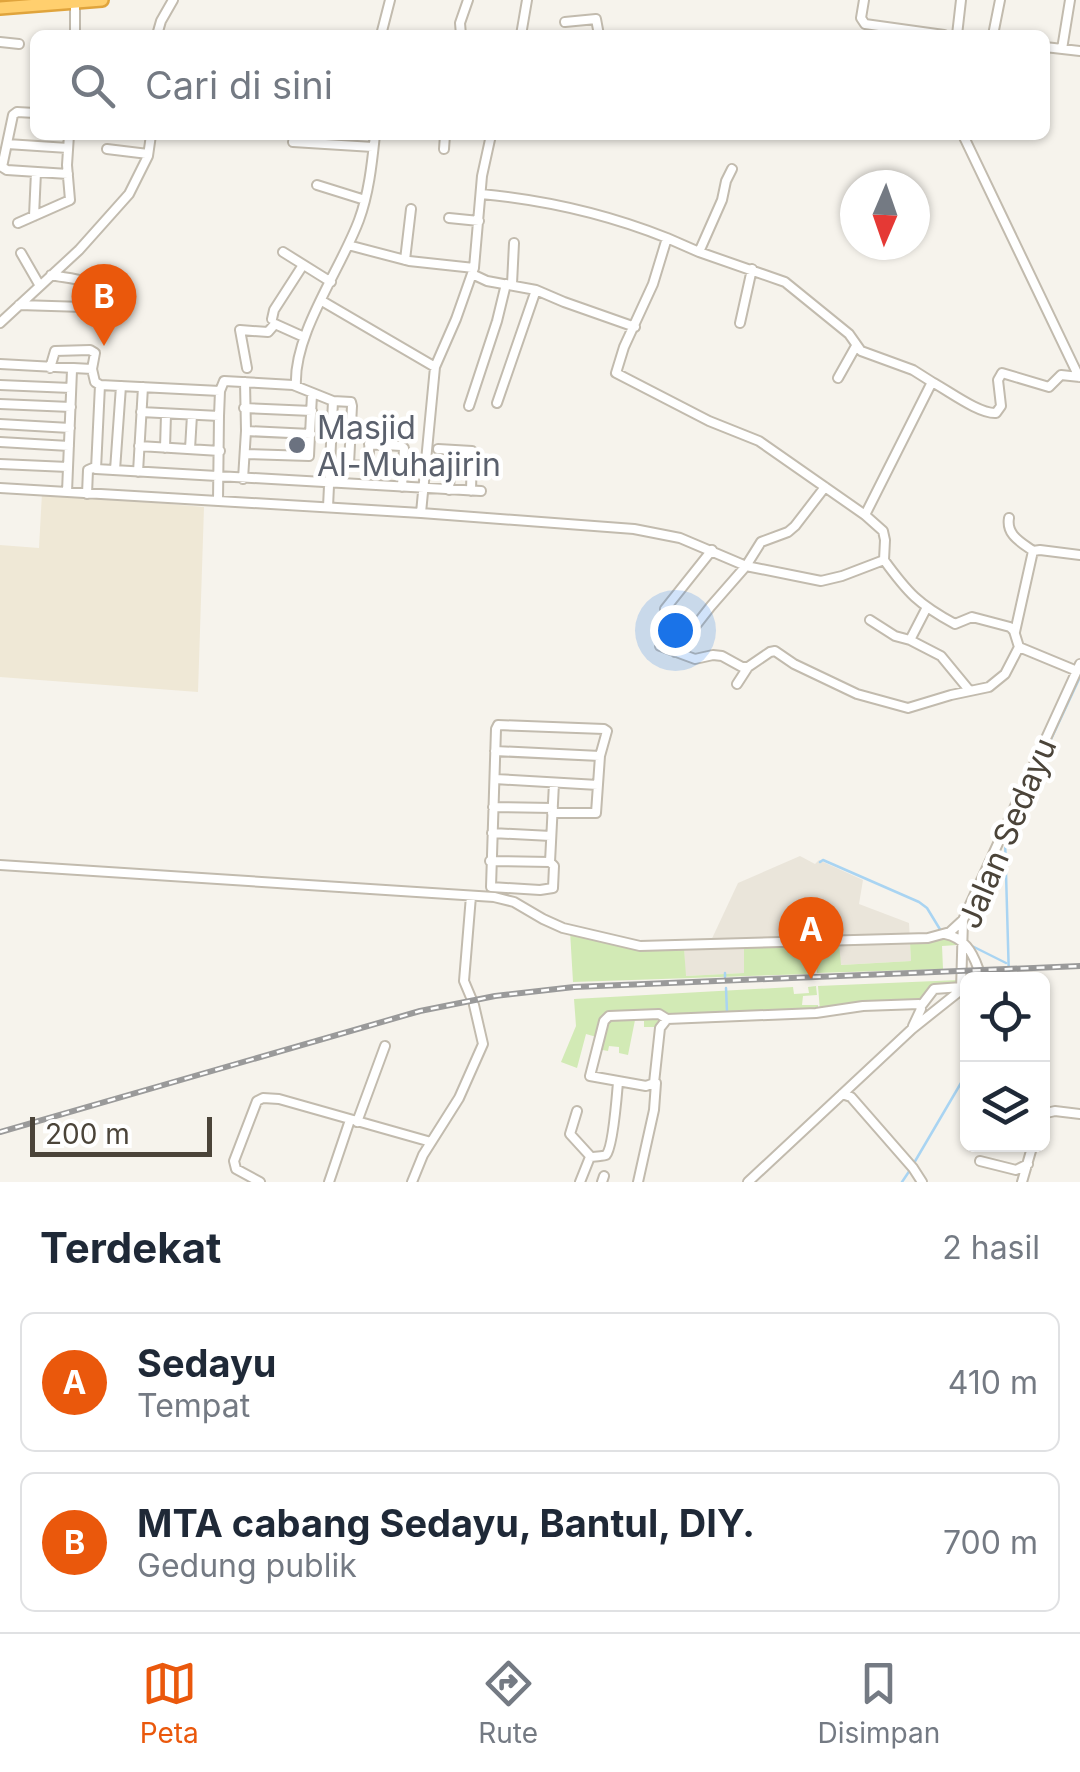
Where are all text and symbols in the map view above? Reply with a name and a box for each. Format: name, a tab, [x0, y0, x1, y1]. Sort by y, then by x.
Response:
search box	[30, 30, 1050, 140]
icon: search	[65, 58, 120, 113]
text: Cari di sini	[145, 62, 333, 108]
north arrow	[840, 170, 930, 260]
pin: B	[72, 264, 136, 346]
place label: Masjid Al-Muhajirin	[317, 408, 501, 484]
marker: Masjid Al-Muhajirin	[286, 434, 308, 456]
your location	[650, 605, 701, 656]
street label: Jalan Sedayu	[949, 732, 1065, 934]
pin: A	[778, 896, 844, 979]
map controls	[960, 972, 1050, 1152]
button: locate	[960, 972, 1050, 1062]
button: layers	[960, 1062, 1050, 1152]
scale bar	[30, 1112, 212, 1156]
text: 200 m	[45, 1117, 130, 1151]
text: Terdekat	[40, 1222, 221, 1273]
text: 2 hasil	[942, 1228, 1040, 1267]
text: Sedayu	[137, 1340, 276, 1386]
text: A	[63, 1363, 86, 1402]
text: 410 m	[948, 1363, 1038, 1402]
text: Tempat	[137, 1386, 250, 1425]
text: MTA cabang Sedayu, Bantul, DIY.	[137, 1500, 755, 1546]
text: B	[64, 1523, 85, 1562]
text: 700 m	[943, 1523, 1038, 1562]
text: Gedung publik	[137, 1546, 357, 1585]
tab: Peta	[140, 1656, 199, 1750]
tab: Rute	[478, 1656, 538, 1750]
tab: Disimpan	[818, 1656, 940, 1750]

